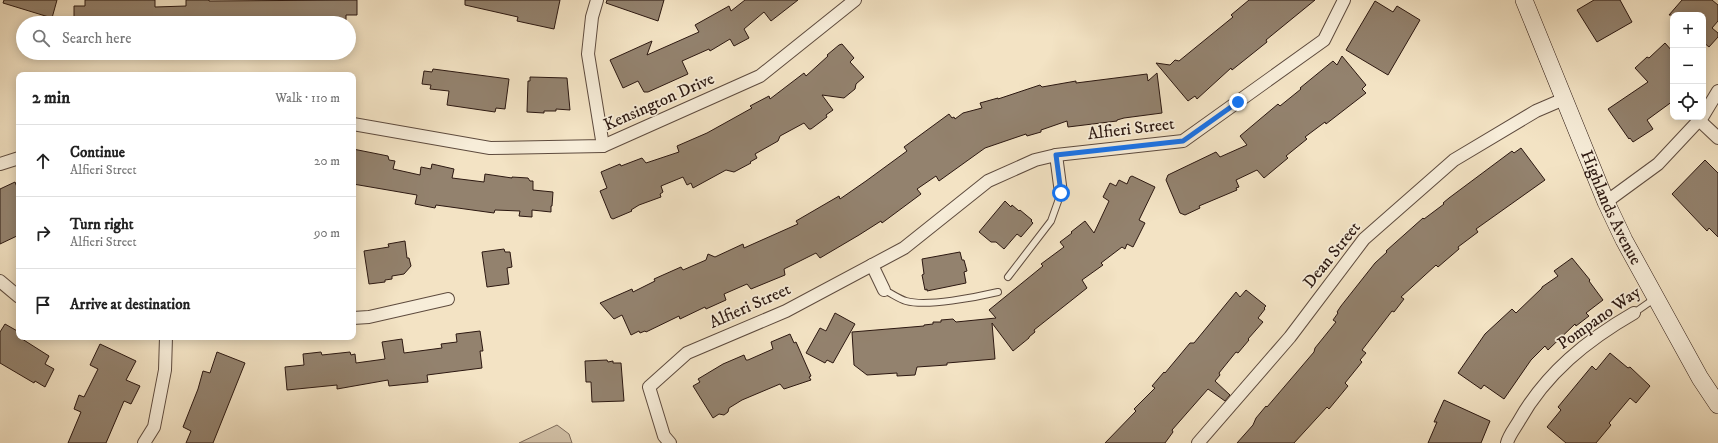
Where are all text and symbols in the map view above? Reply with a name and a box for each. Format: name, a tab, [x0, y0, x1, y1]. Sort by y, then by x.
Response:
map controls	[1670, 12, 1706, 120]
button: +	[1670, 12, 1706, 48]
search box	[16, 16, 356, 60]
icon: search	[30, 27, 52, 49]
text: Search here	[62, 29, 131, 48]
button: −	[1670, 48, 1706, 84]
street label: Kensington Drive	[600, 68, 718, 136]
button: locate	[1670, 84, 1706, 120]
text: 2 min	[32, 87, 70, 109]
text: Walk · 110 m	[275, 90, 340, 106]
route end	[1229, 93, 1247, 111]
street label: Alfieri Street	[1086, 113, 1176, 145]
text: Continue	[70, 143, 125, 162]
street label: Highlands Avenue	[1575, 147, 1647, 269]
icon: ahead	[32, 150, 54, 172]
text: 20 m	[314, 153, 340, 169]
text: Alfieri Street	[70, 162, 137, 178]
route start	[1052, 184, 1070, 202]
text: Turn right	[70, 215, 133, 234]
street label: Dean Street	[1298, 217, 1366, 293]
icon: right	[32, 222, 54, 244]
text: 90 m	[314, 225, 340, 241]
text: Alfieri Street	[70, 234, 137, 250]
street label: Alfieri Street	[706, 278, 795, 334]
street label: Pompano Way	[1553, 281, 1646, 355]
icon: arrive	[32, 294, 54, 316]
text: Arrive at destination	[70, 295, 190, 314]

